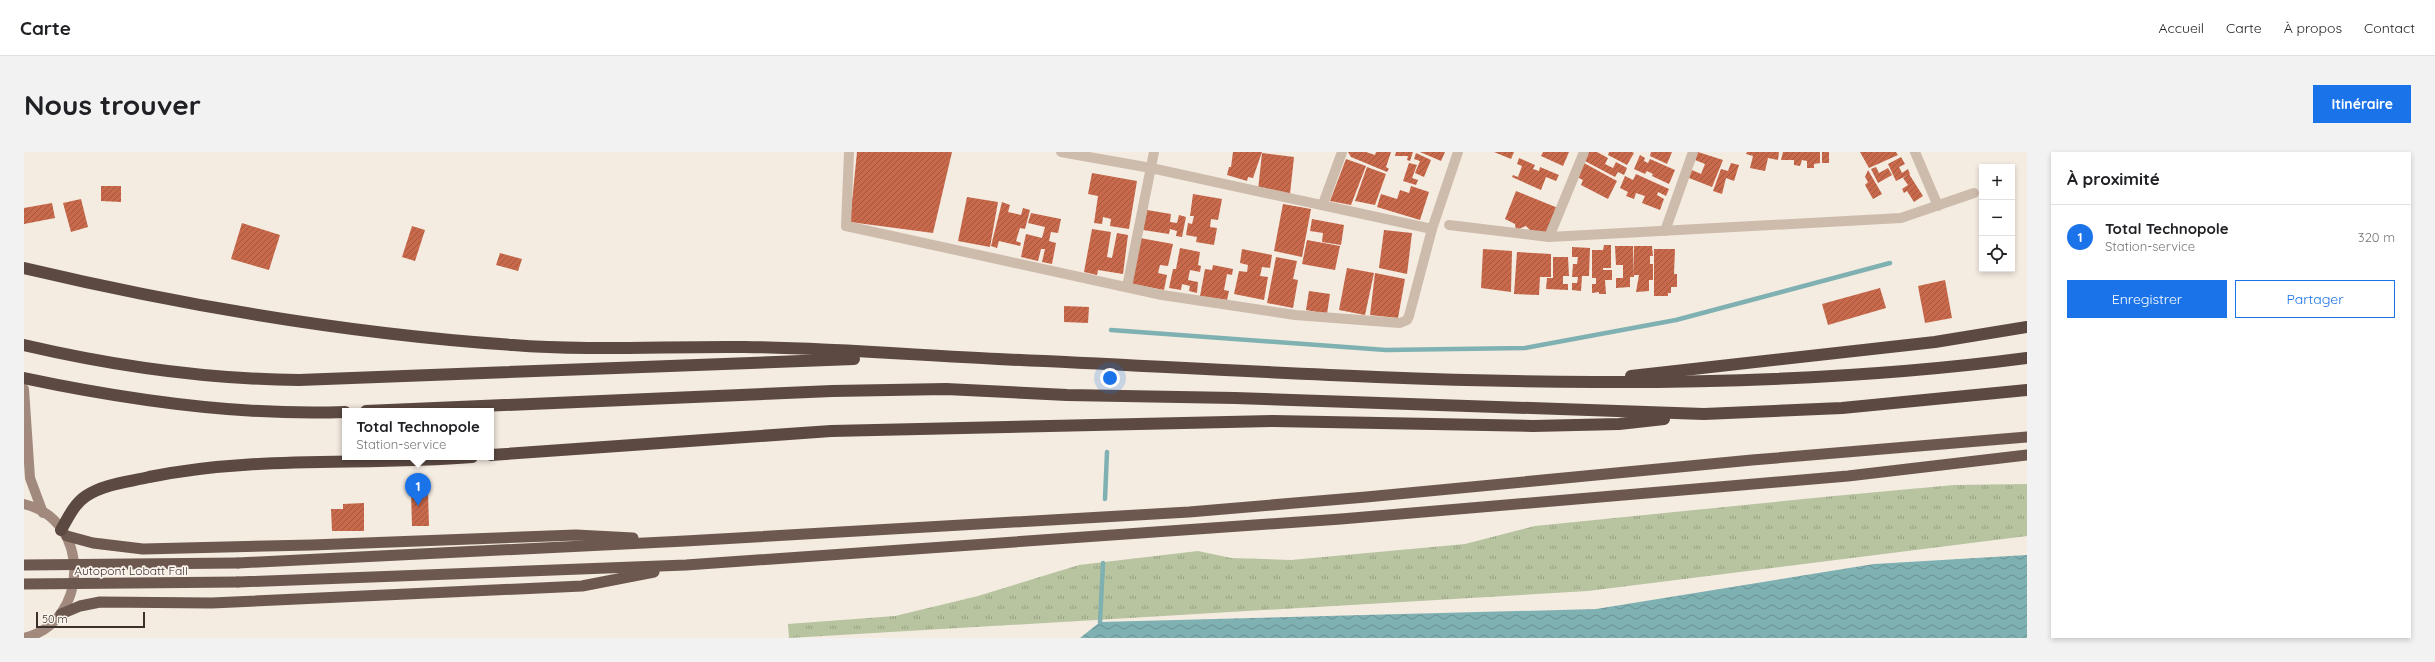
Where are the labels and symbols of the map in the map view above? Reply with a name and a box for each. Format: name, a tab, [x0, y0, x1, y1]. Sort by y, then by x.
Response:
your location	[1100, 368, 1120, 388]
pin: 1	[405, 473, 431, 506]
street label: Autopont Lobatt Fall	[74, 563, 188, 578]
scale bar	[36, 610, 145, 629]

